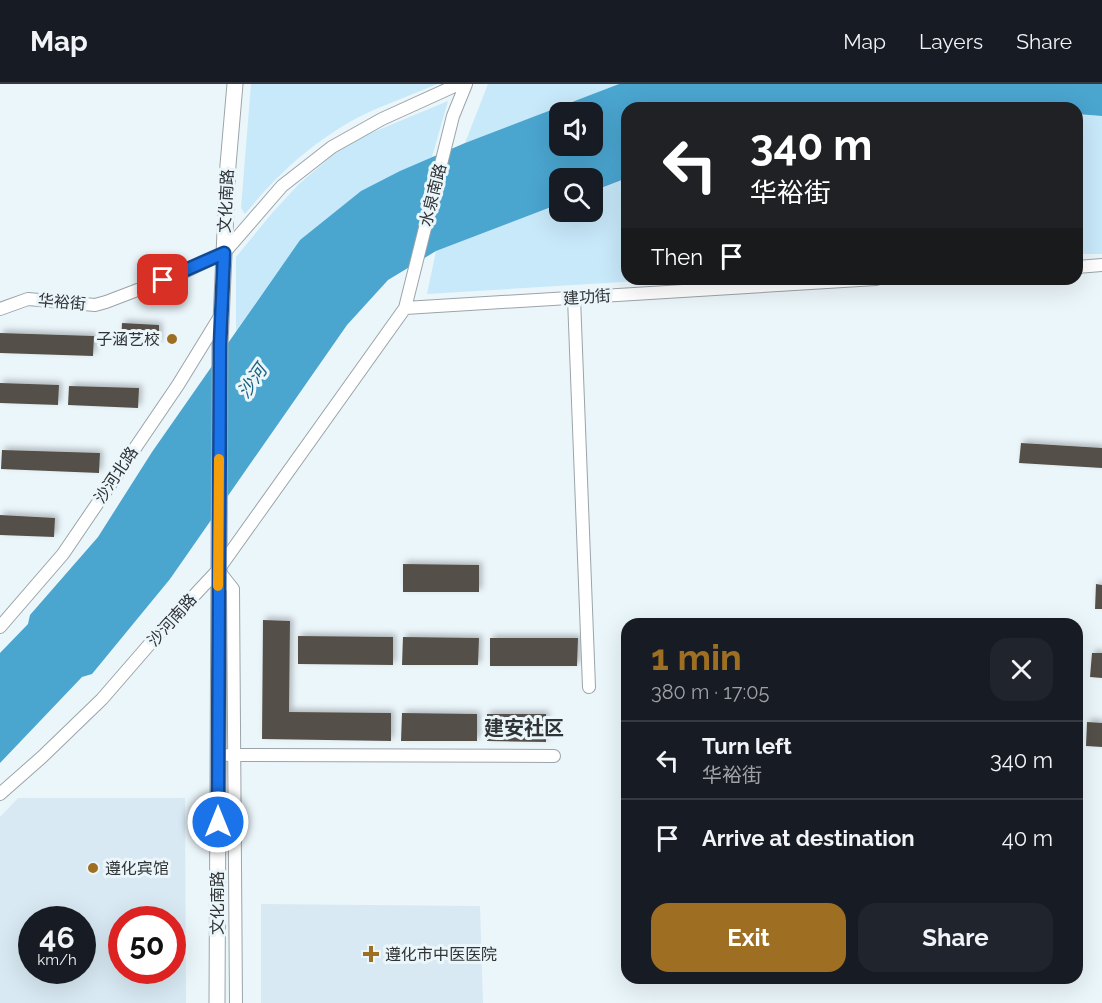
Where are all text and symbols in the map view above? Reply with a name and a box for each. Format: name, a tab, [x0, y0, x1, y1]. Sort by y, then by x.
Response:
text: Map	[30, 25, 88, 58]
text: Map	[843, 29, 886, 54]
text: Layers	[919, 29, 983, 54]
text: Share	[1016, 29, 1072, 54]
map controls	[549, 102, 603, 222]
button: sound	[549, 102, 603, 156]
text: 340 m	[750, 121, 872, 170]
icon: left	[651, 126, 729, 204]
street label: 水泉南路	[416, 162, 450, 228]
button: search	[549, 168, 603, 222]
street label: 文化南路	[215, 169, 237, 233]
text: 华裕街	[750, 177, 831, 208]
icon: arrive	[715, 240, 748, 273]
text: Then	[651, 244, 703, 270]
pin	[137, 254, 188, 305]
icon: arrive	[146, 263, 179, 296]
street label: 建功街	[562, 286, 612, 308]
street label: 华裕街	[37, 290, 87, 314]
place label: 子涵艺校	[96, 330, 160, 349]
marker: 子涵艺校	[165, 332, 179, 346]
water label: 沙河	[233, 358, 273, 402]
street label: 沙河北路	[90, 443, 142, 507]
street label: 沙河南路	[144, 590, 200, 650]
text: 1 min	[651, 636, 742, 678]
button: close	[990, 638, 1053, 701]
text: 380 m · 17:05	[651, 680, 769, 704]
district label: 建安社区	[484, 716, 564, 740]
text: Turn left	[702, 733, 792, 759]
icon: left	[651, 744, 684, 777]
text: 340 m	[990, 747, 1053, 773]
text: 华裕街	[702, 763, 762, 787]
position arrow	[186, 790, 250, 854]
icon: arrive	[651, 822, 684, 855]
text: Arrive at destination	[702, 825, 915, 851]
text: 40 m	[1002, 825, 1053, 851]
place label: 遵化宾馆	[105, 859, 169, 878]
marker: 遵化宾馆	[86, 861, 100, 875]
street label: 文化南路	[208, 871, 227, 935]
button: Exit	[651, 903, 846, 972]
button: Share	[858, 903, 1053, 972]
speed limit sign: 50	[108, 906, 186, 984]
text: 46	[39, 920, 75, 955]
marker: 遵化市中医医院	[362, 945, 380, 963]
place label: 遵化市中医医院	[385, 945, 497, 964]
text: km/h	[37, 951, 77, 969]

